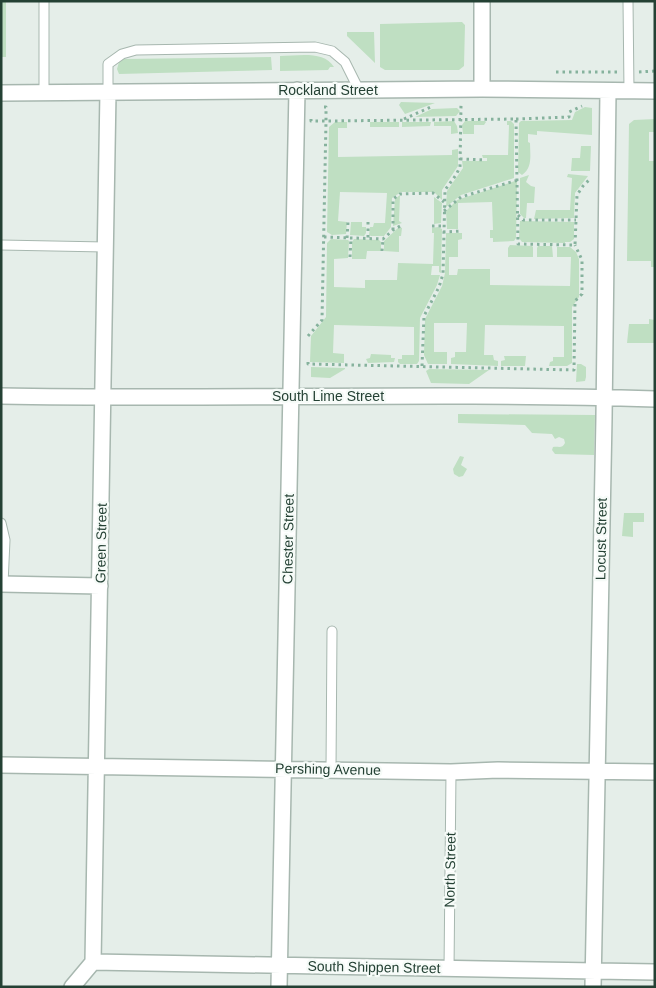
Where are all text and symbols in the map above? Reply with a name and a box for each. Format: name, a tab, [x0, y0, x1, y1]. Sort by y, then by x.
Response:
street label: Rockland Street	[278, 82, 378, 98]
street label: South Lime Street	[272, 388, 384, 404]
street label: Chester Street	[279, 494, 297, 584]
street label: Locust Street	[592, 498, 610, 580]
street label: Green Street	[92, 503, 110, 583]
street label: Pershing Avenue	[275, 760, 381, 778]
street label: North Street	[441, 832, 459, 908]
street label: South Shippen Street	[307, 958, 441, 976]

